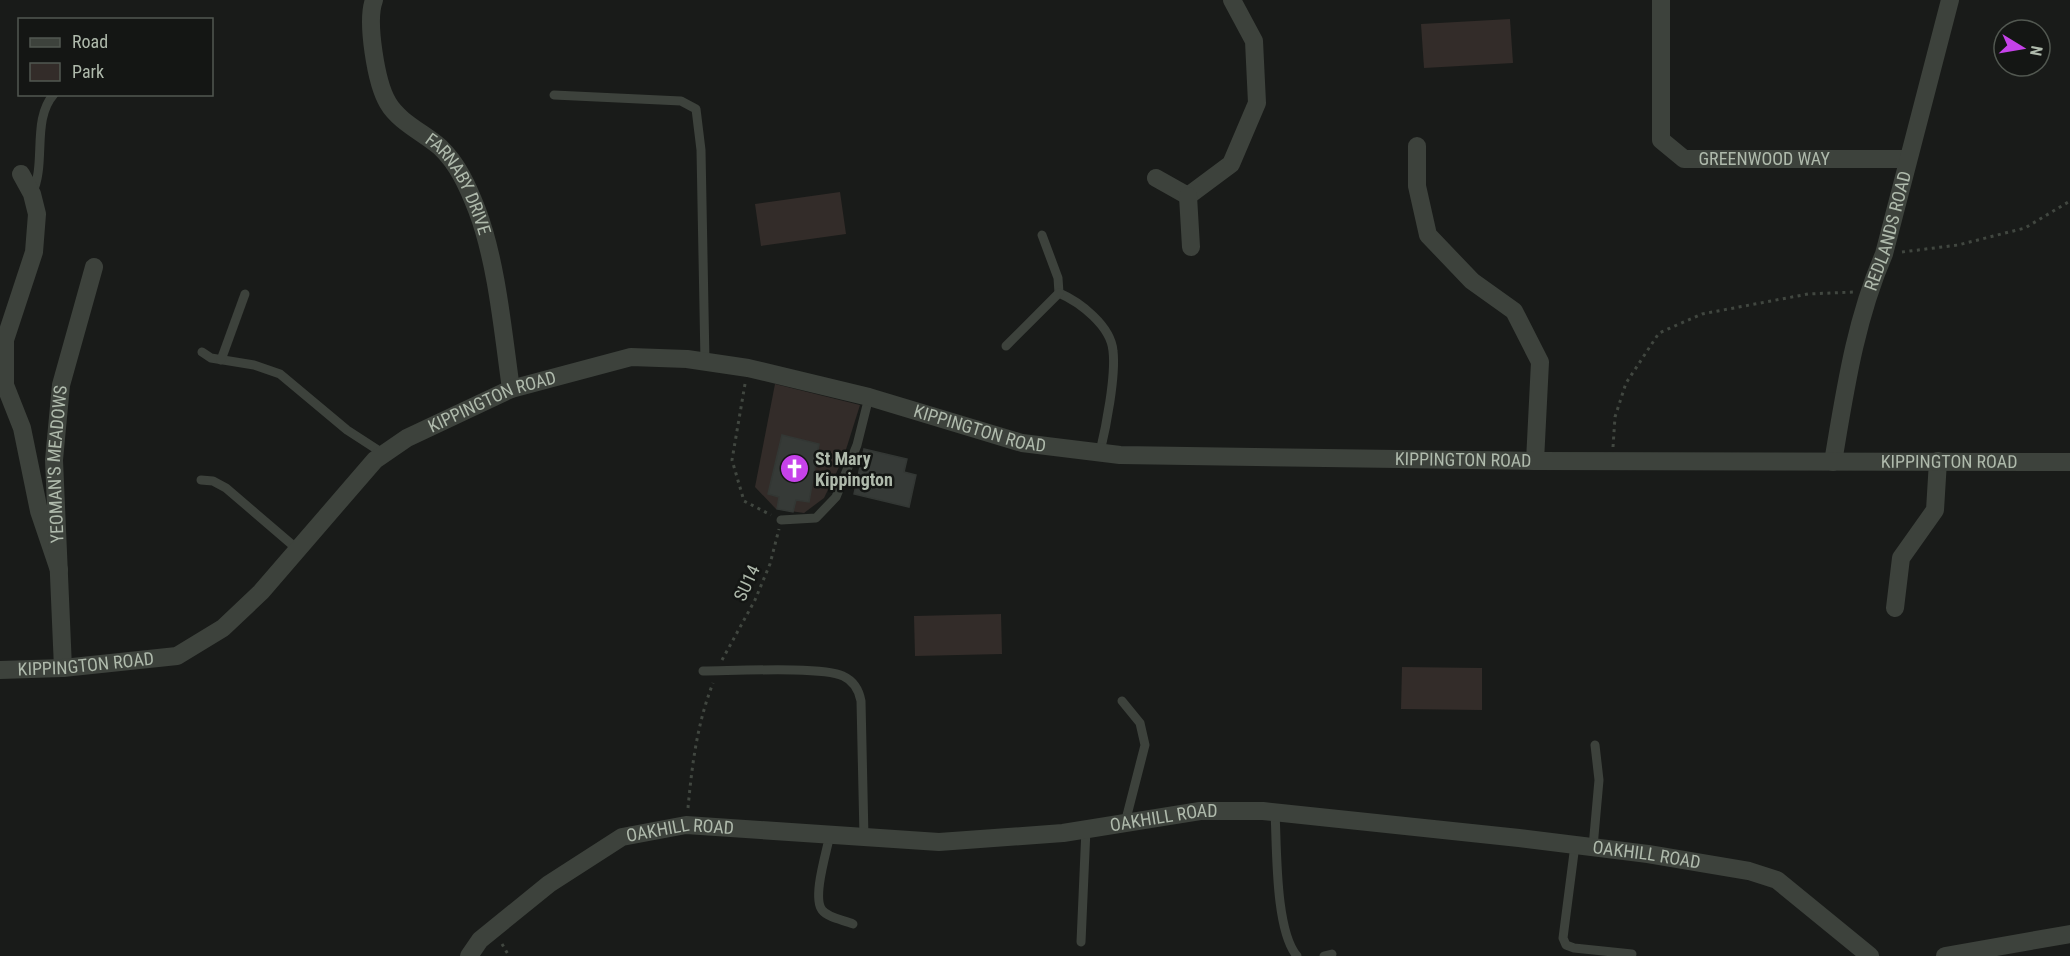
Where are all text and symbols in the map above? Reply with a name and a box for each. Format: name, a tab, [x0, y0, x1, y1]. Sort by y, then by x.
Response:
legend	[18, 18, 213, 96]
north arrow	[1992, 18, 2052, 78]
text: Road	[72, 31, 108, 52]
text: N	[2026, 44, 2046, 57]
text: Park	[72, 61, 104, 82]
street label: FARNABY DRIVE	[422, 129, 496, 237]
street label: GREENWOOD WAY	[1698, 148, 1830, 169]
street label: REDLANDS ROAD	[1860, 169, 1915, 293]
street label: KIPPINGTON ROAD	[425, 366, 558, 437]
street label: YEOMAN'S MEADOWS	[43, 384, 71, 544]
street label: KIPPINGTON ROAD	[911, 400, 1047, 456]
place label: St Mary Kippington	[815, 448, 893, 490]
street label: KIPPINGTON ROAD	[1395, 448, 1532, 471]
street label: KIPPINGTON ROAD	[1881, 451, 2017, 472]
church icon: St Mary Kippington	[778, 453, 810, 485]
street label: SU14	[729, 561, 764, 604]
street label: KIPPINGTON ROAD	[17, 647, 155, 679]
street label: OAKHILL ROAD	[1108, 800, 1217, 835]
street label: OAKHILL ROAD	[624, 814, 735, 846]
street label: OAKHILL ROAD	[1592, 836, 1702, 873]

